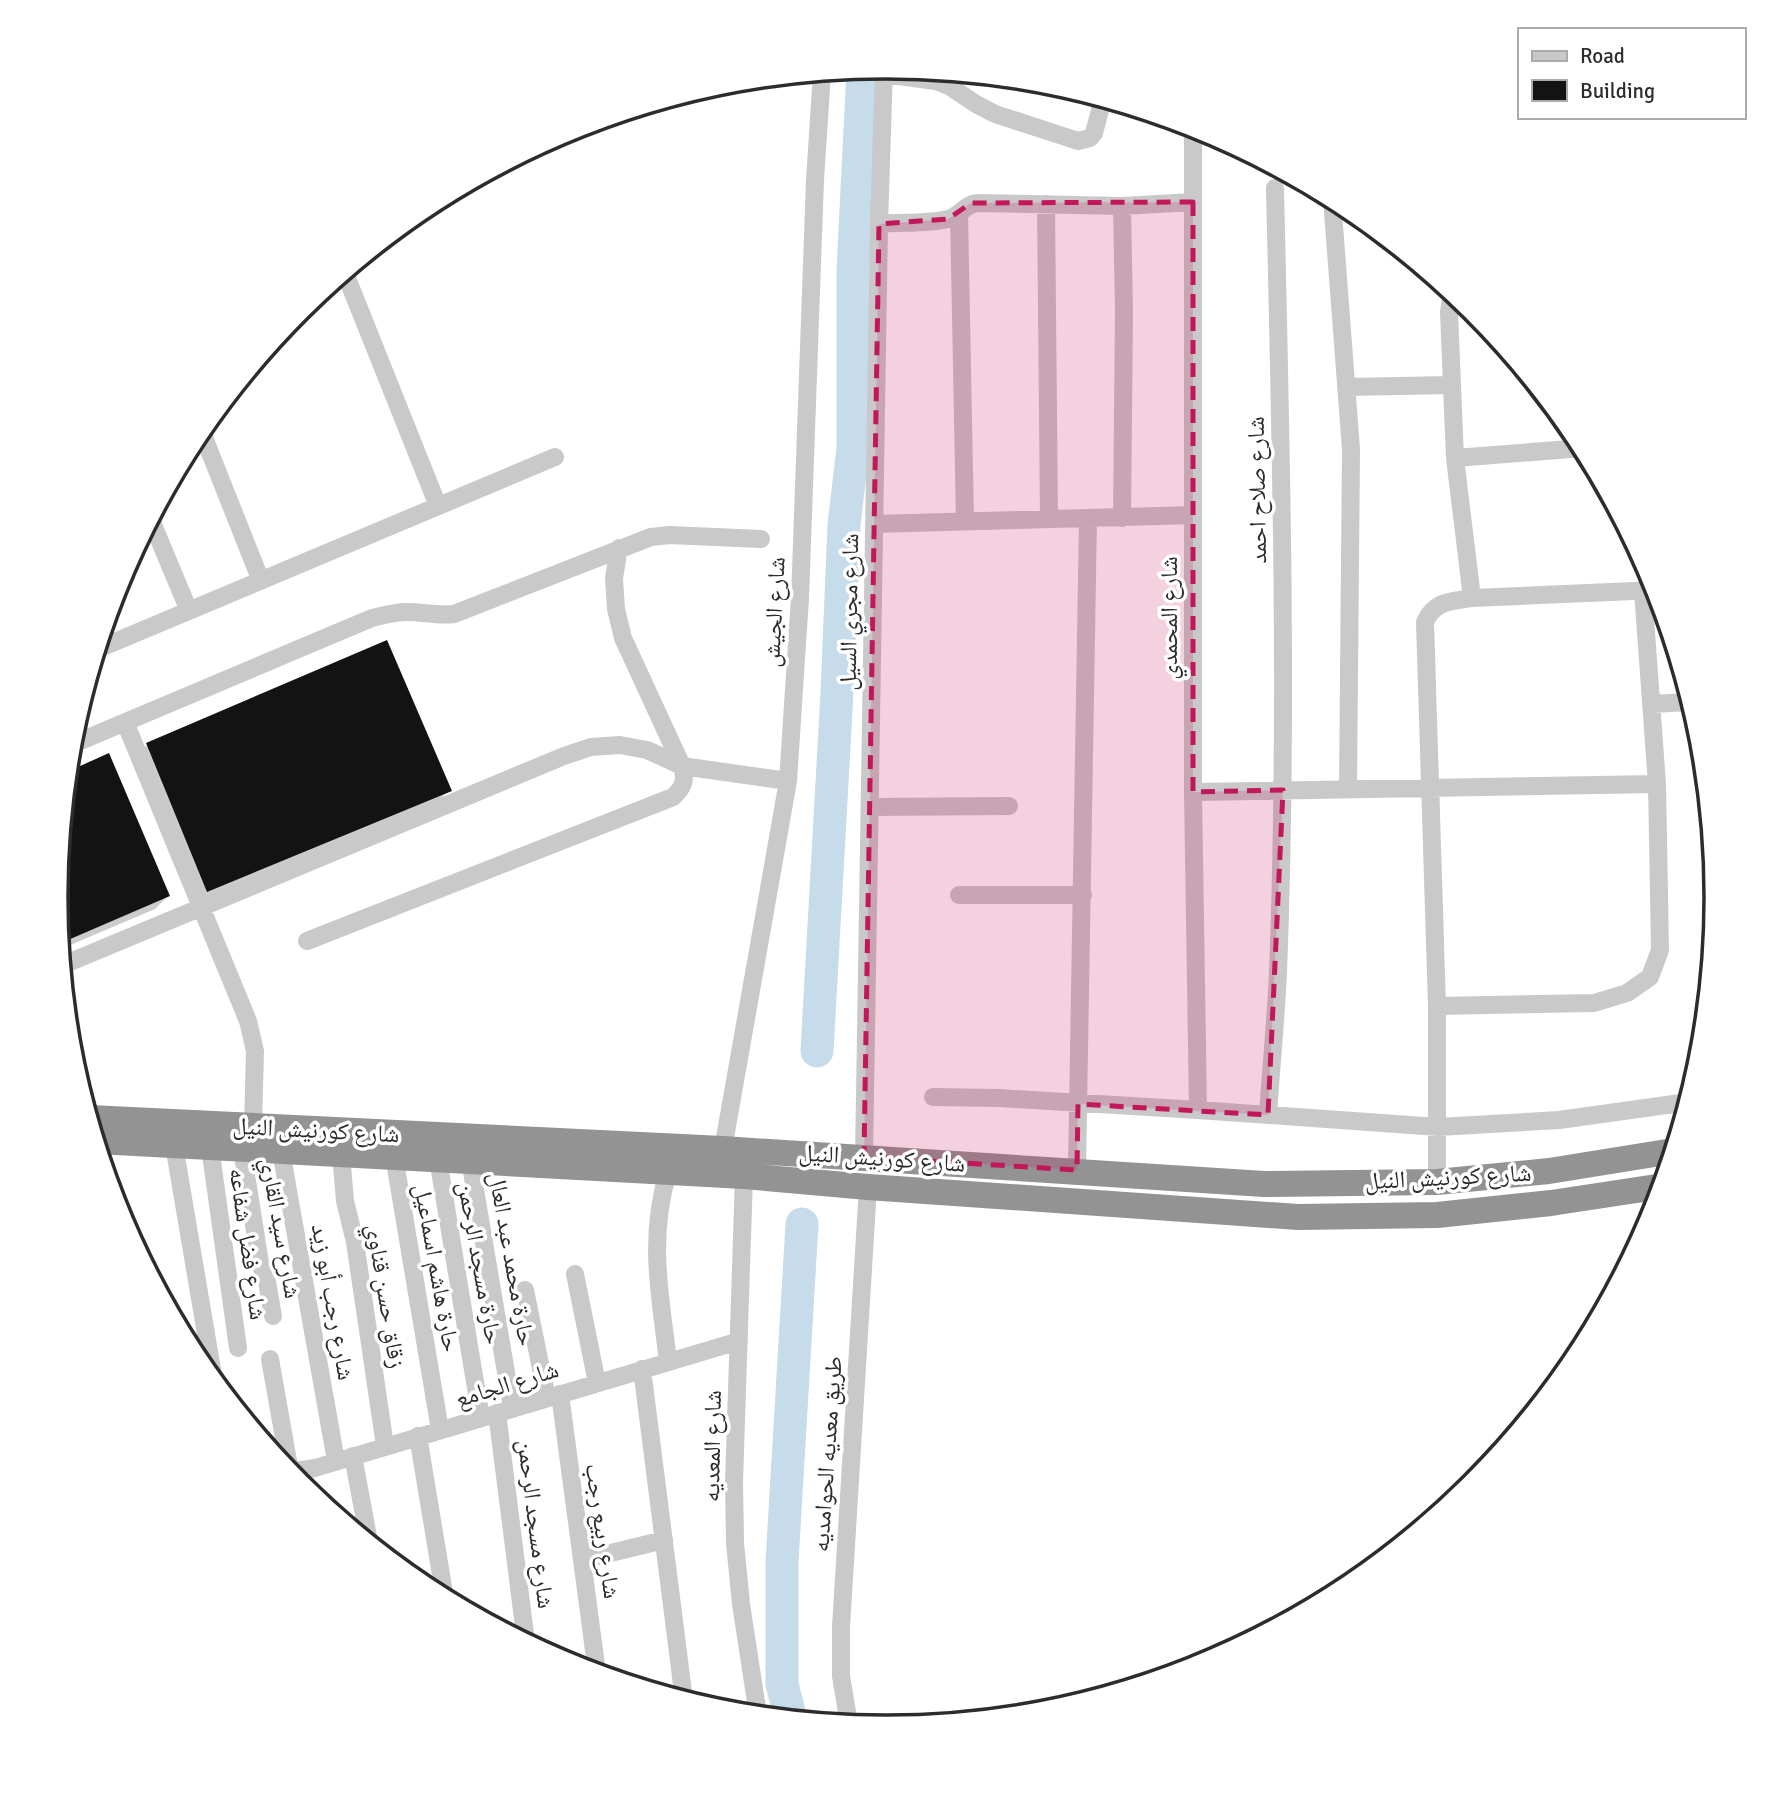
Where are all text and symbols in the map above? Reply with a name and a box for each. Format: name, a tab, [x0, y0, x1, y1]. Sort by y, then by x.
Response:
legend	[1518, 28, 1745, 119]
text: Road	[1580, 43, 1625, 69]
text: Building	[1580, 78, 1655, 104]
street label: شارع صلاح احمد	[1241, 416, 1273, 564]
street label: شارع مجري السيل	[833, 533, 869, 691]
street label: شارع الجيش	[756, 556, 792, 668]
street label: شارع المحمدي	[1154, 556, 1188, 680]
street label: شارع كورنيش النيل	[232, 1111, 400, 1149]
street label: شارع كورنيش النيل	[798, 1137, 966, 1179]
street label: شارع سيد القاري	[250, 1155, 308, 1301]
street label: شارع كورنيش النيل	[1364, 1158, 1532, 1196]
street label: شارع فضل شفاعه	[222, 1166, 274, 1322]
street label: حارة محمد عبد العال	[482, 1170, 542, 1348]
street label: حارة مسجد الرحمن	[451, 1179, 509, 1347]
street label: حارة هاشم اسماعيل	[406, 1182, 467, 1355]
street label: شارع رجب أبو زيد	[305, 1222, 361, 1382]
street label: زقاق حسن قناوي	[356, 1222, 412, 1371]
street label: شارع الجامع	[452, 1354, 562, 1414]
street label: طريق معديه الحوامديه	[805, 1355, 849, 1553]
street label: شارع المعديه	[696, 1390, 728, 1502]
street label: شارع مسجد الرحمن	[511, 1438, 561, 1610]
street label: شارع ربيع رجب	[579, 1461, 627, 1601]

